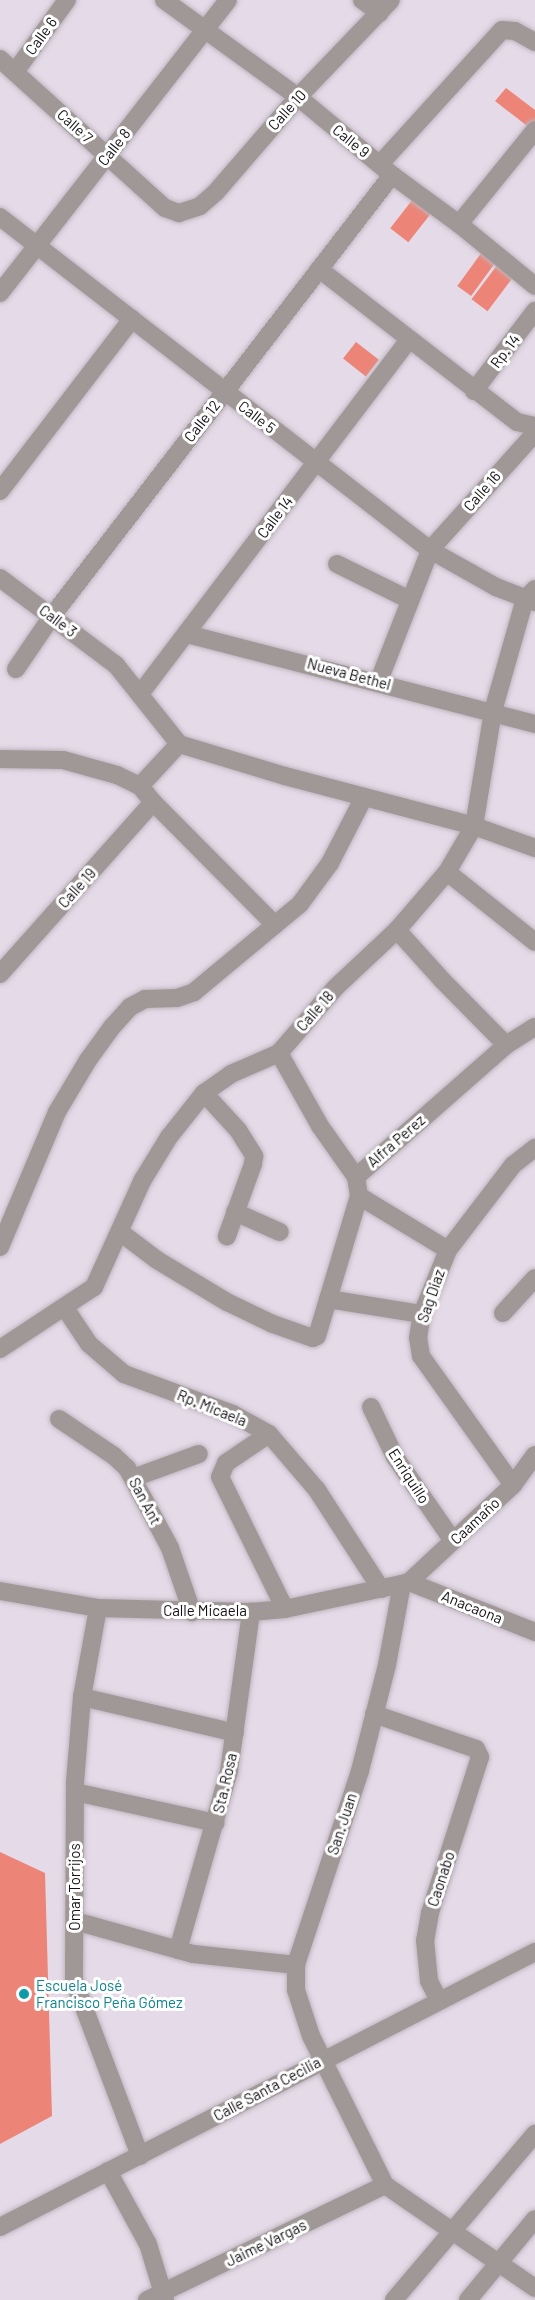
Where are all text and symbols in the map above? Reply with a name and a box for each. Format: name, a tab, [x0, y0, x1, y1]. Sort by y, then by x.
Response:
street label: Calle 6	[21, 14, 61, 58]
street label: Calle 10	[264, 86, 310, 134]
street label: Calle 7	[53, 105, 97, 147]
street label: Calle 9	[329, 121, 373, 161]
street label: Calle 8	[94, 125, 134, 169]
street label: Rp. 14	[486, 330, 524, 372]
street label: Calle 12	[180, 397, 224, 445]
street label: Calle 5	[235, 397, 279, 437]
street label: Calle 16	[460, 467, 504, 515]
street label: Calle 14	[253, 492, 297, 542]
street label: Calle 3	[36, 601, 80, 641]
street label: Nueva Bethel	[305, 654, 393, 694]
street label: Calle 19	[54, 864, 100, 912]
street label: Calle 18	[293, 987, 337, 1035]
street label: Alfra Perez	[363, 1111, 429, 1171]
street label: Sag Diaz	[414, 1267, 448, 1325]
street label: Rp. Micaela	[175, 1386, 249, 1430]
street label: Enriquillo	[385, 1445, 433, 1507]
street label: San Ant	[125, 1475, 165, 1527]
street label: Caamaño	[447, 1494, 503, 1548]
street label: Anacaona	[439, 1587, 505, 1627]
street label: Calle Micaela	[163, 1602, 247, 1620]
street label: Sta. Rosa	[209, 1751, 241, 1815]
street label: San. Juan	[324, 1791, 360, 1857]
street label: Omar Torrijos	[66, 1843, 84, 1931]
street label: Caonabo	[424, 1849, 458, 1909]
place label: Escuela José Francisco Peña Gómez	[36, 1976, 183, 2011]
marker: Escuela José Francisco Peña Gómez	[17, 1987, 31, 2001]
street label: Calle Santa Cecilia	[210, 2053, 324, 2125]
street label: Jaime Vargas	[223, 2216, 309, 2270]

